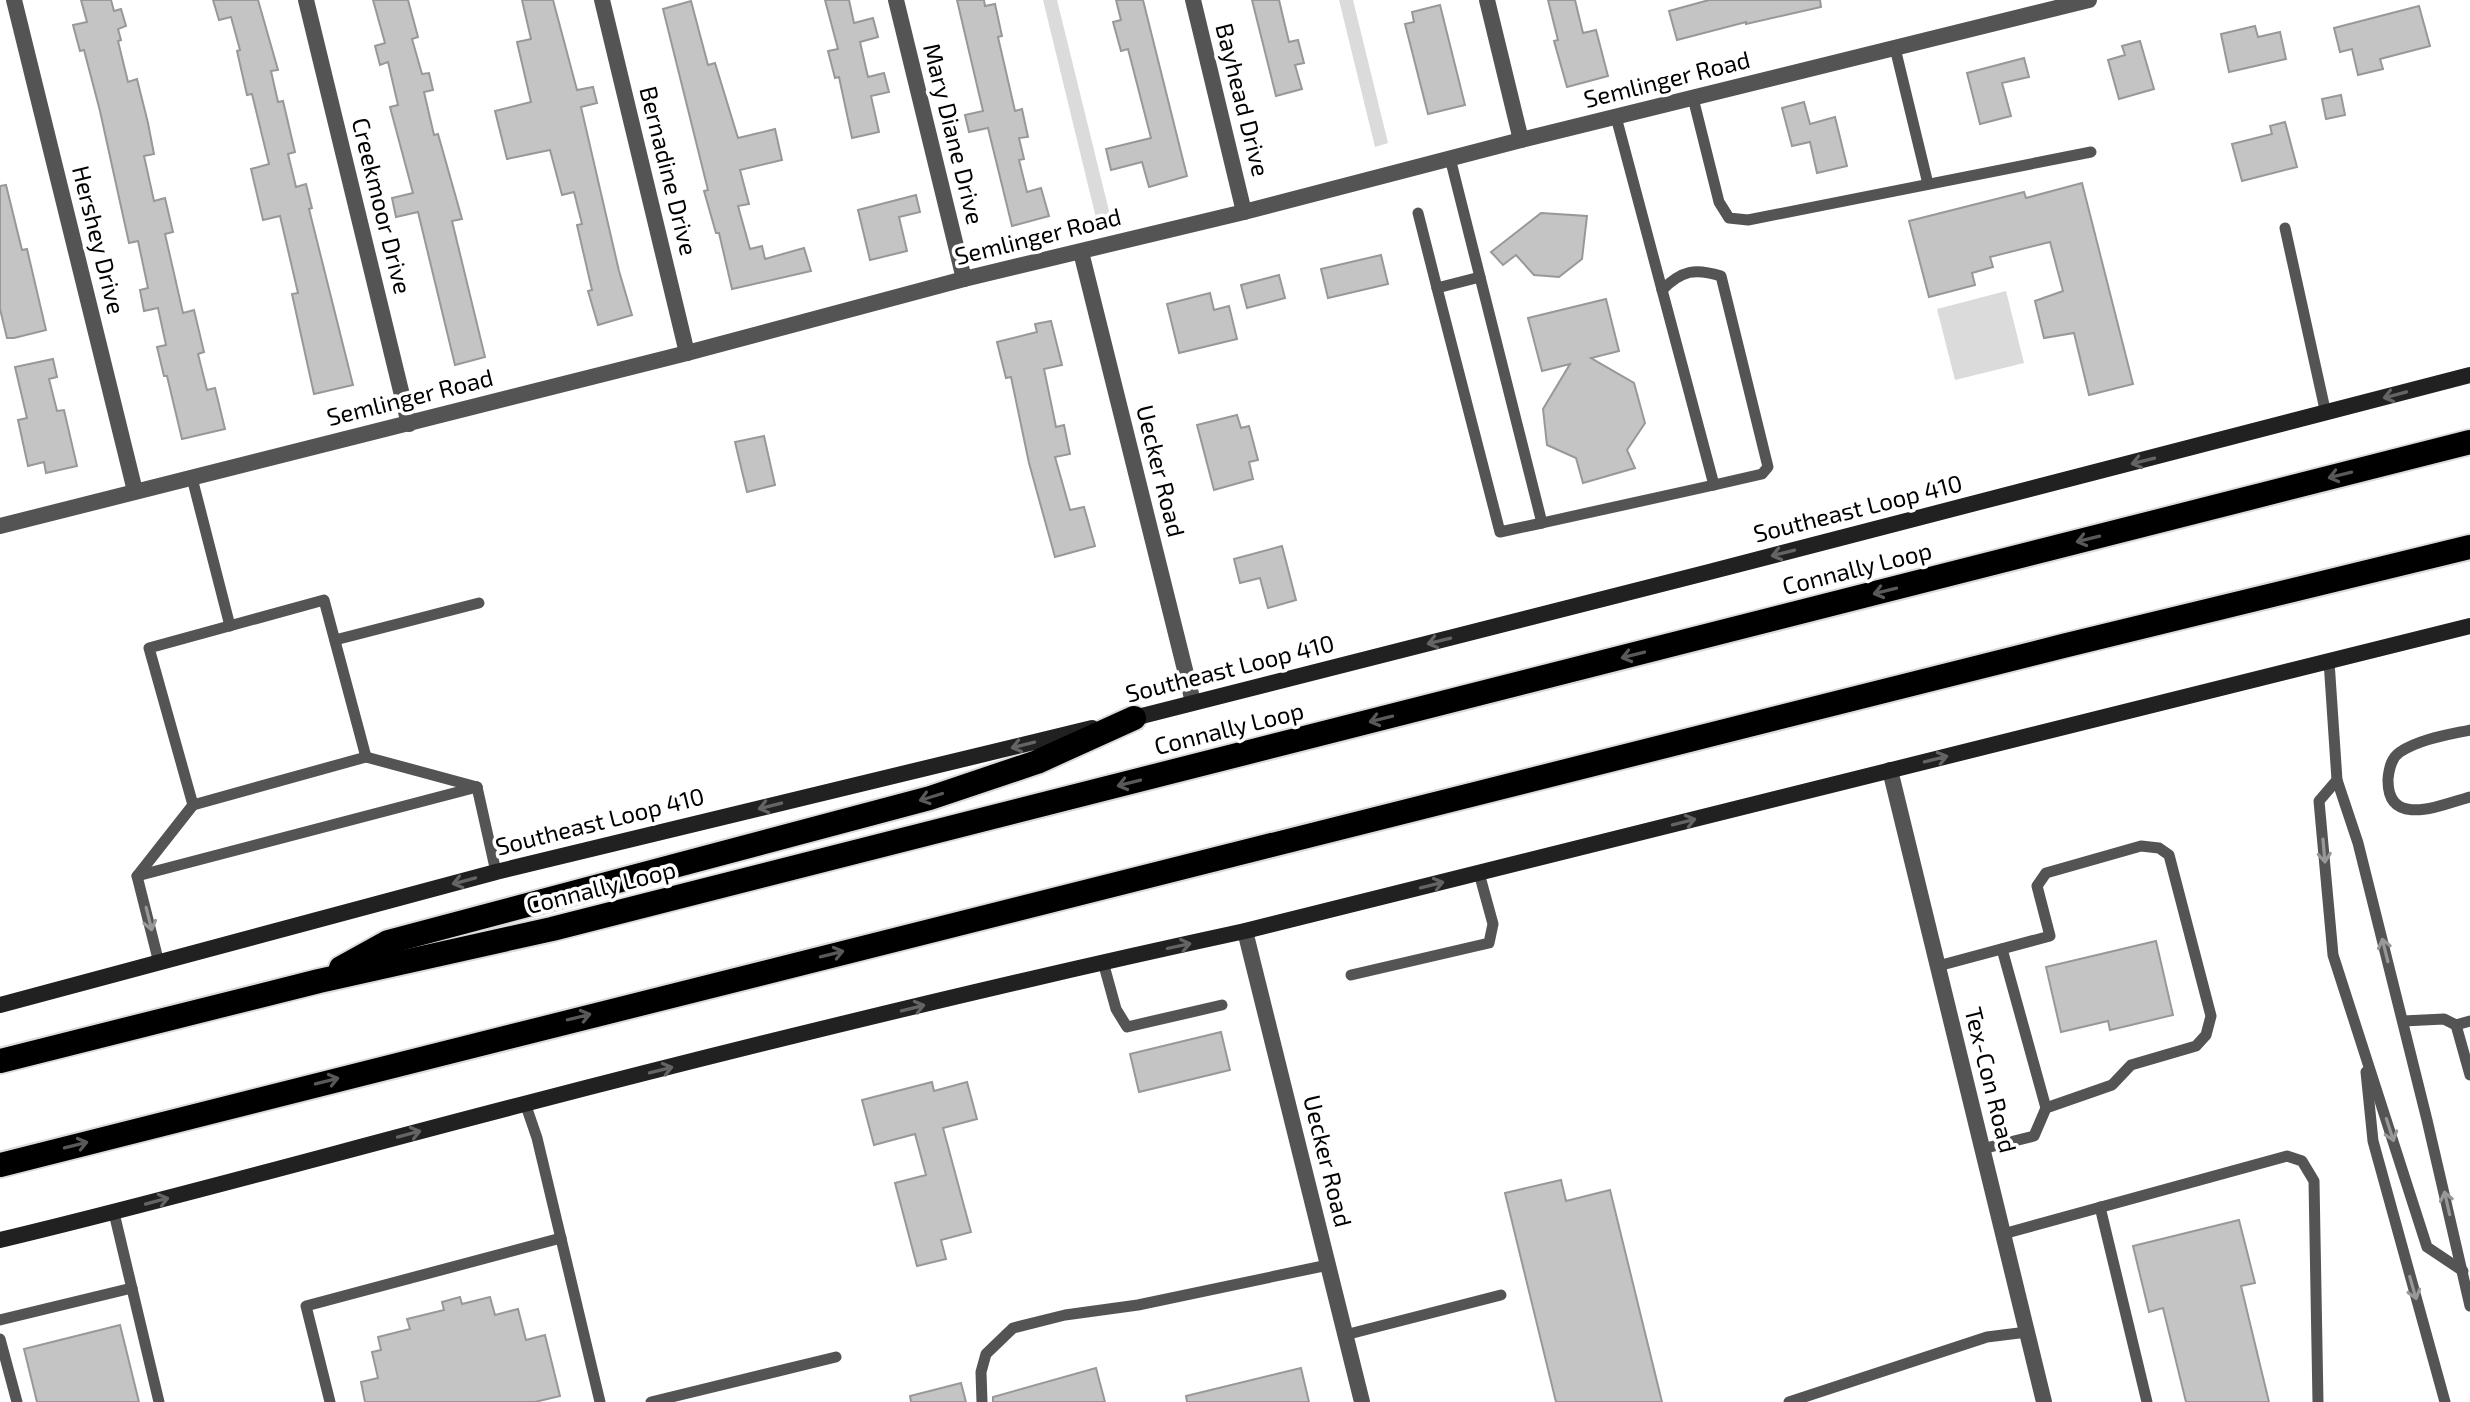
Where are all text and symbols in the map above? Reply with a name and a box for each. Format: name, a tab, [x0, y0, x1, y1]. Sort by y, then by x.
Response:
street label: Bayhead Drive	[1210, 20, 1276, 179]
street label: Mary Diane Drive	[918, 40, 991, 227]
street label: Semlinger Road	[1580, 44, 1753, 113]
street label: Bernadine Drive	[634, 83, 704, 258]
street label: Creekmoor Drive	[347, 114, 418, 297]
street label: Hershey Drive	[67, 162, 132, 317]
street label: Semlinger Road	[951, 201, 1124, 270]
street label: Semlinger Road	[323, 362, 496, 431]
one-way arrow	[2382, 389, 2408, 404]
street label: Uecker Road	[1131, 402, 1192, 540]
one-way arrow	[2131, 454, 2156, 469]
street label: Southeast Loop 410	[1750, 468, 1965, 548]
one-way arrow	[2328, 468, 2353, 483]
one-way arrow	[2076, 533, 2102, 548]
street label: Connally Loop	[1779, 535, 1934, 600]
one-way arrow	[1770, 547, 1796, 562]
one-way arrow	[1873, 585, 1899, 600]
street label: Southeast Loop 410	[1122, 628, 1337, 708]
one-way arrow	[1426, 634, 1452, 649]
one-way arrow	[1621, 649, 1647, 664]
street label: Connally Loop	[1151, 695, 1306, 760]
one-way arrow	[1369, 713, 1394, 728]
one-way arrow	[1011, 738, 1037, 753]
one-way arrow	[1923, 750, 1949, 765]
one-way arrow	[1117, 777, 1142, 792]
street label: Southeast Loop 410	[492, 781, 707, 861]
one-way arrow	[919, 790, 945, 805]
one-way arrow	[758, 799, 784, 814]
one-way arrow	[1670, 813, 1696, 828]
one-way arrow	[2317, 837, 2332, 864]
street label: Connally Loop	[523, 854, 678, 919]
one-way arrow	[451, 874, 477, 889]
one-way arrow	[1418, 876, 1444, 891]
one-way arrow	[142, 906, 157, 932]
one-way arrow	[1166, 937, 1191, 952]
one-way arrow	[2377, 938, 2392, 964]
one-way arrow	[818, 946, 844, 961]
one-way arrow	[900, 1000, 925, 1015]
street label: Tex-Con Road	[1959, 1004, 2024, 1155]
one-way arrow	[566, 1009, 592, 1024]
one-way arrow	[647, 1062, 673, 1077]
one-way arrow	[314, 1073, 340, 1088]
street label: Uecker Road	[1298, 1092, 1359, 1230]
one-way arrow	[2383, 1117, 2398, 1142]
one-way arrow	[395, 1126, 421, 1141]
one-way arrow	[62, 1137, 88, 1152]
one-way arrow	[2439, 1190, 2454, 1216]
one-way arrow	[144, 1193, 170, 1208]
one-way arrow	[2407, 1274, 2422, 1300]

